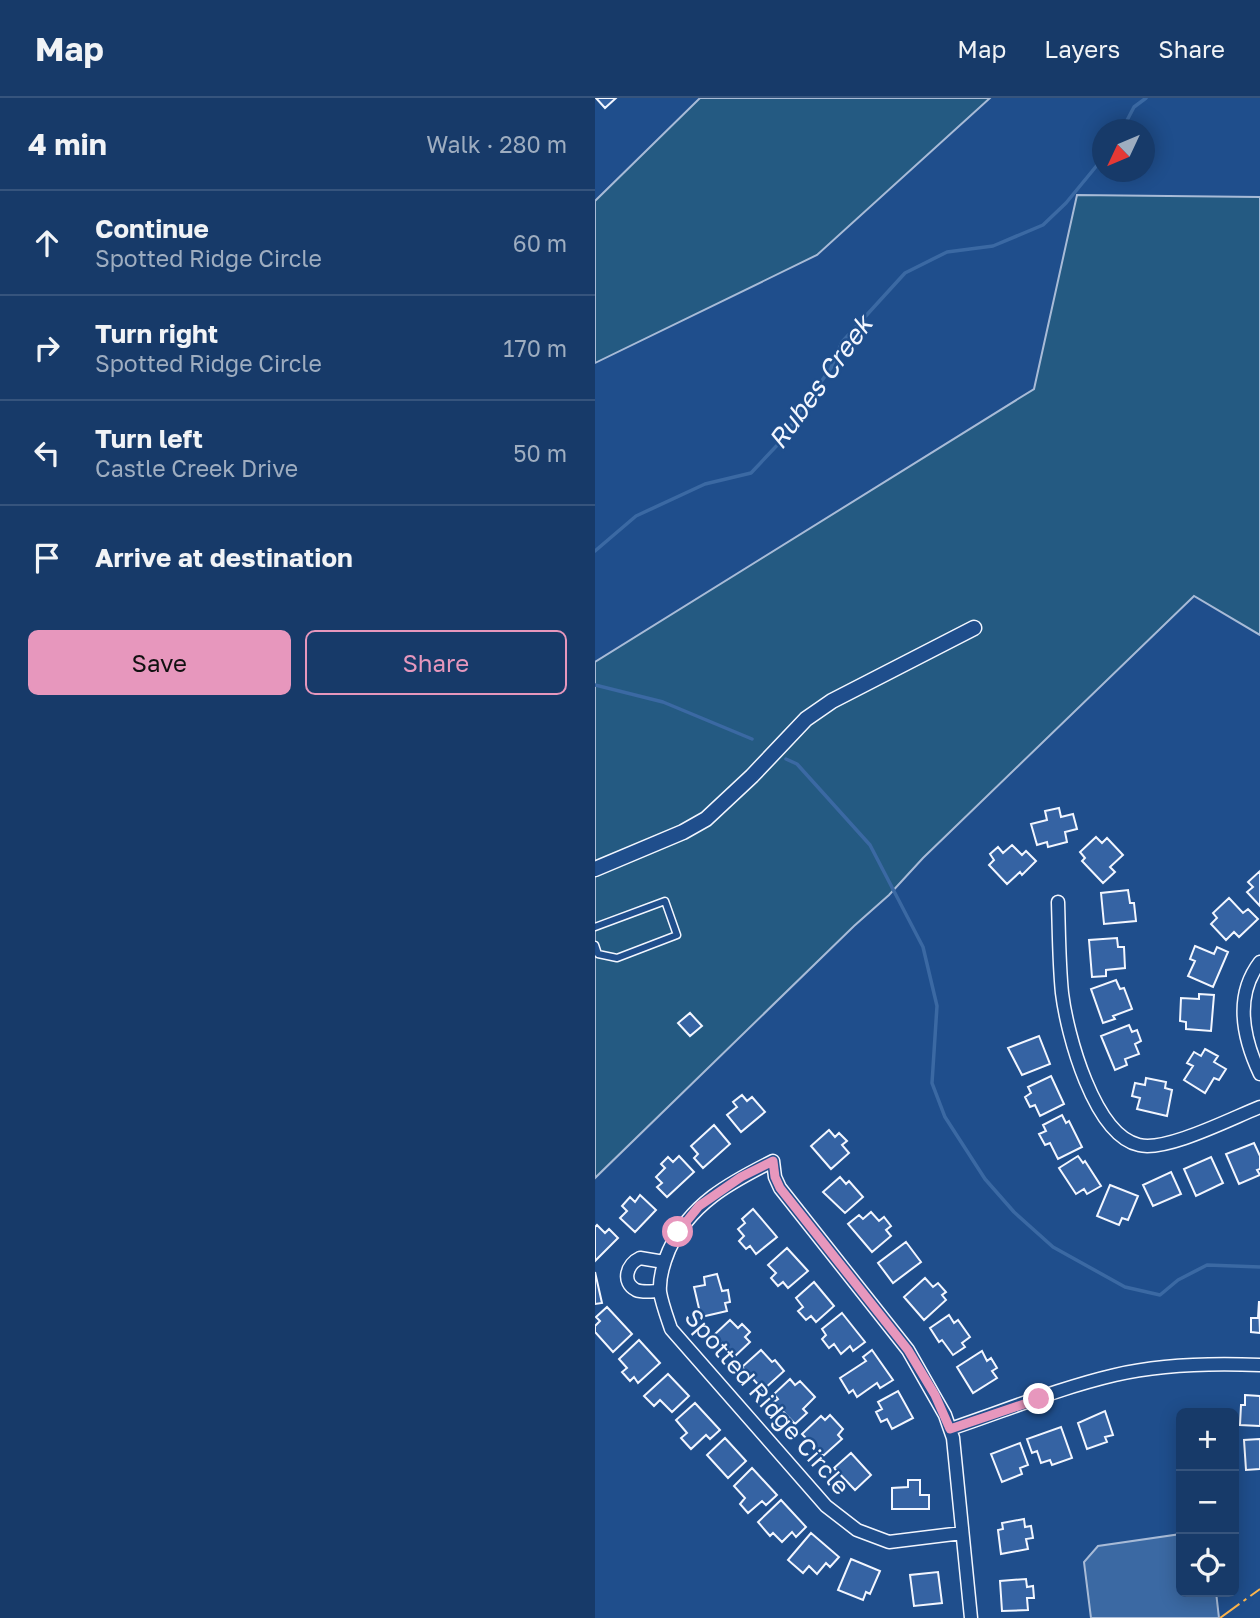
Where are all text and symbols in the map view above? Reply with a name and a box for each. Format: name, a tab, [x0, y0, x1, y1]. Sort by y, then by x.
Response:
text: Map	[35, 29, 104, 68]
text: Map	[957, 34, 1006, 63]
text: Layers	[1044, 34, 1120, 63]
text: Share	[1158, 34, 1225, 63]
north arrow	[1092, 119, 1155, 182]
text: 4 min	[28, 126, 107, 162]
text: Walk · 280 m	[426, 130, 567, 158]
text: Continue	[95, 213, 209, 244]
icon: ahead	[28, 224, 66, 262]
text: 60 m	[513, 229, 567, 257]
text: Spotted Ridge Circle	[95, 244, 322, 272]
water label: Rubes Creek	[761, 308, 880, 454]
text: Turn right	[95, 318, 218, 349]
icon: right	[28, 329, 66, 367]
text: 170 m	[503, 334, 567, 362]
text: Spotted Ridge Circle	[95, 349, 322, 377]
text: Turn left	[95, 423, 203, 454]
icon: left	[28, 434, 66, 472]
text: 50 m	[513, 439, 567, 467]
text: Castle Creek Drive	[95, 454, 298, 482]
icon: arrive	[28, 539, 66, 577]
text: Arrive at destination	[95, 542, 353, 573]
button: Save	[28, 630, 291, 695]
button: Share	[305, 630, 567, 695]
route start	[662, 1216, 693, 1247]
street label: Spotted Ridge Circle	[679, 1302, 857, 1500]
route end	[1023, 1383, 1054, 1414]
map controls	[1176, 1408, 1239, 1597]
button: +	[1176, 1408, 1239, 1471]
button: −	[1176, 1471, 1239, 1534]
button: locate	[1176, 1534, 1239, 1597]

